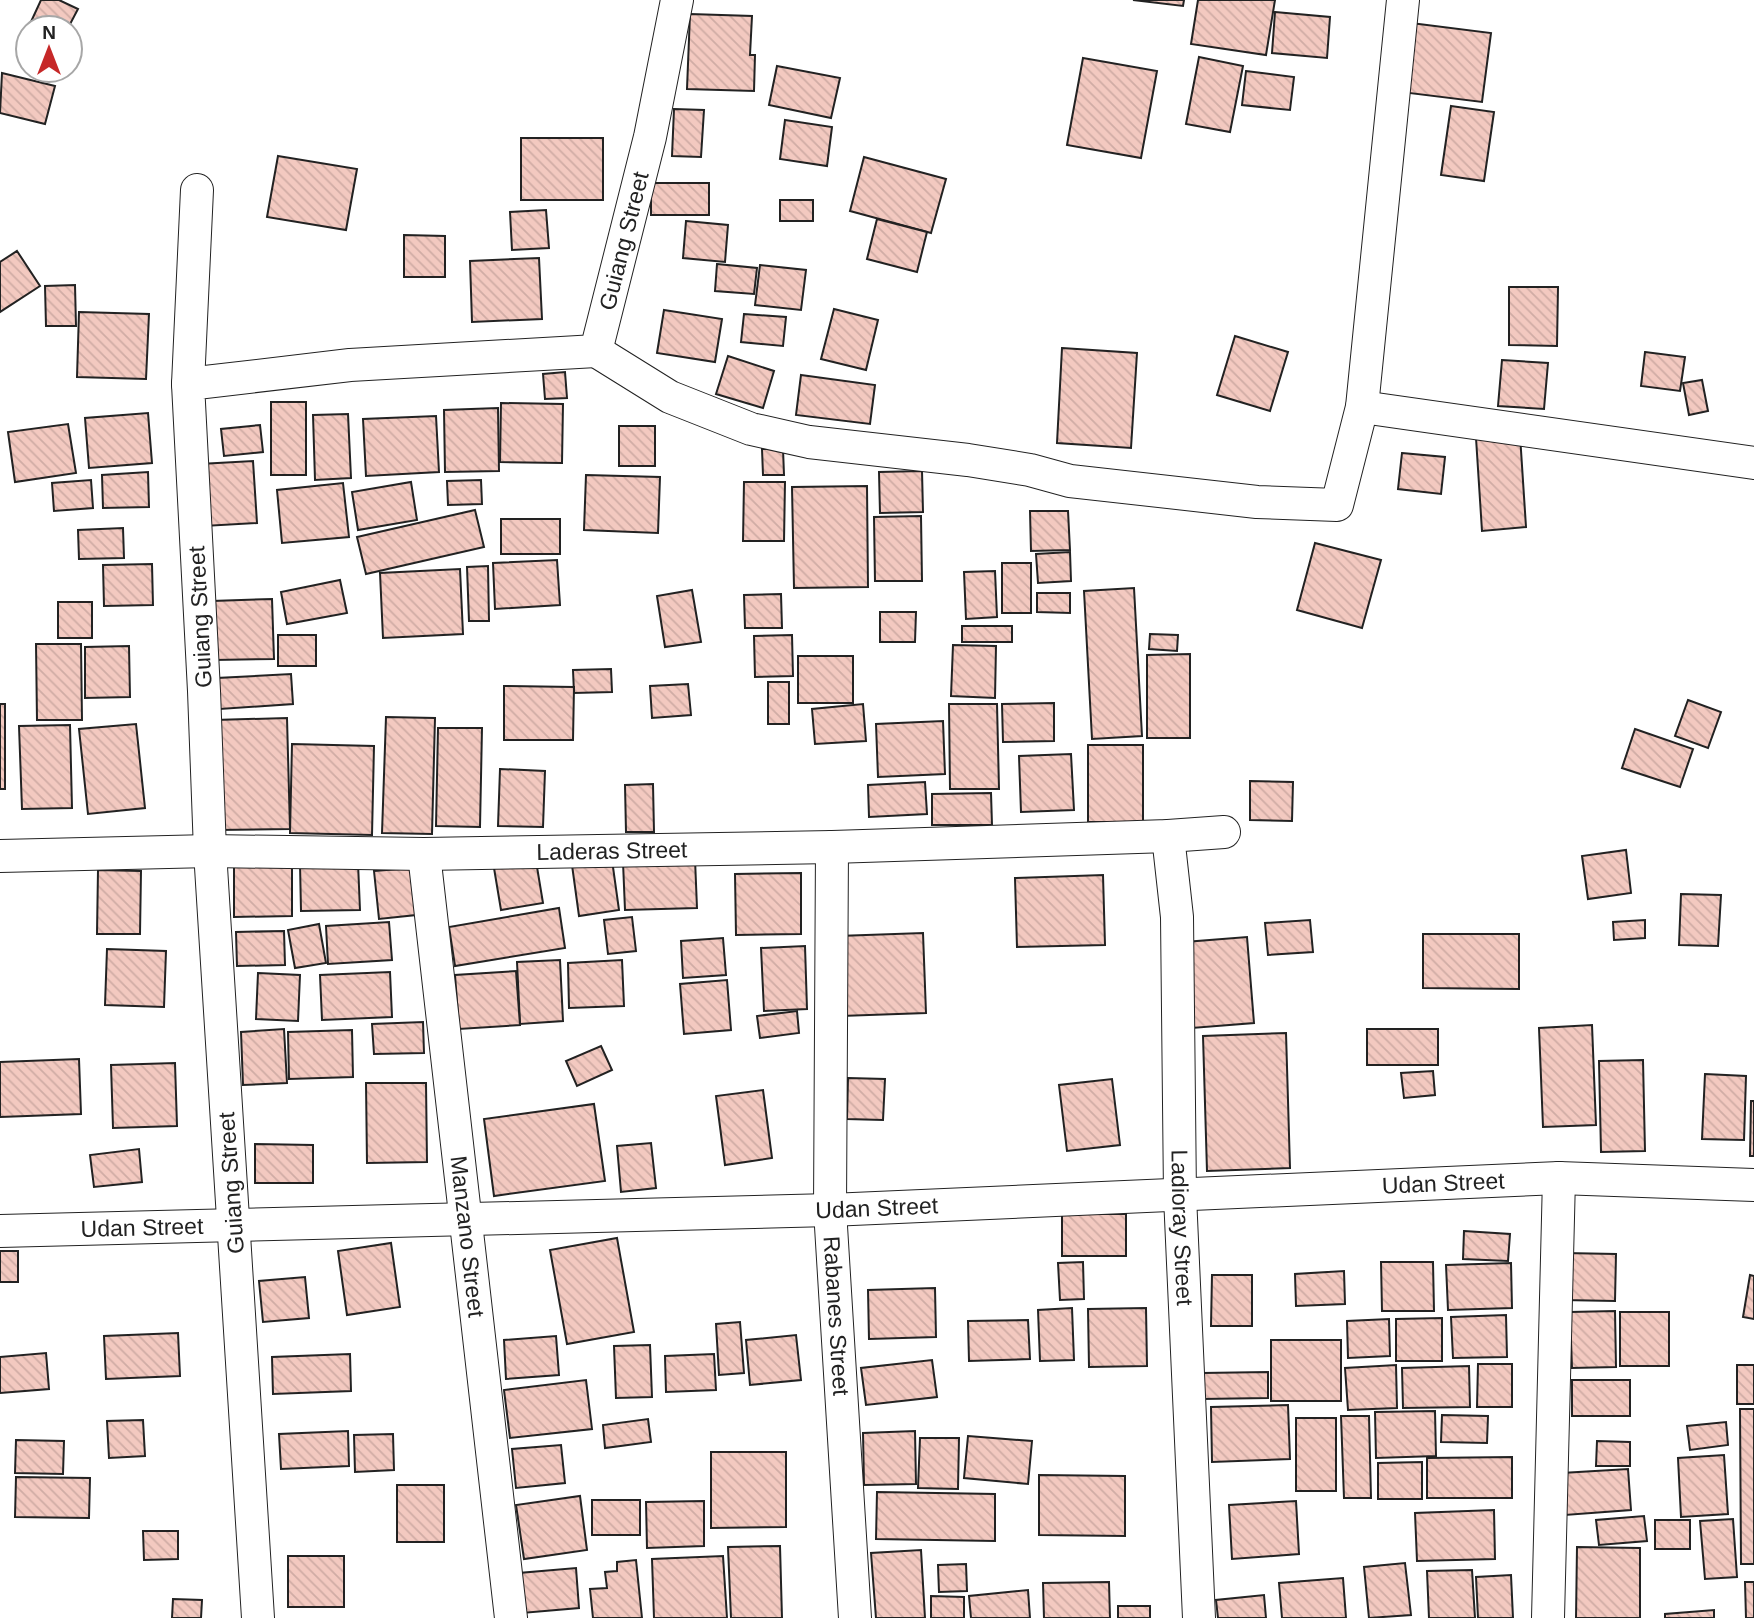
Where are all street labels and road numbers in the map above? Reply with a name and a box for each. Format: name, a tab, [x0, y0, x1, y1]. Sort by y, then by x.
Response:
street label: Guiang Street	[594, 168, 654, 313]
street label: Guiang Street	[183, 545, 217, 689]
street label: Laderas Street	[536, 836, 688, 865]
street label: Guiang Street	[213, 1111, 249, 1255]
street label: Ladioray Street	[1167, 1149, 1198, 1307]
street label: Manzano Street	[445, 1154, 490, 1319]
street label: Udan Street	[1381, 1167, 1506, 1199]
street label: Udan Street	[815, 1192, 939, 1223]
street label: Udan Street	[80, 1213, 204, 1242]
street label: Rabanes Street	[819, 1235, 854, 1397]

